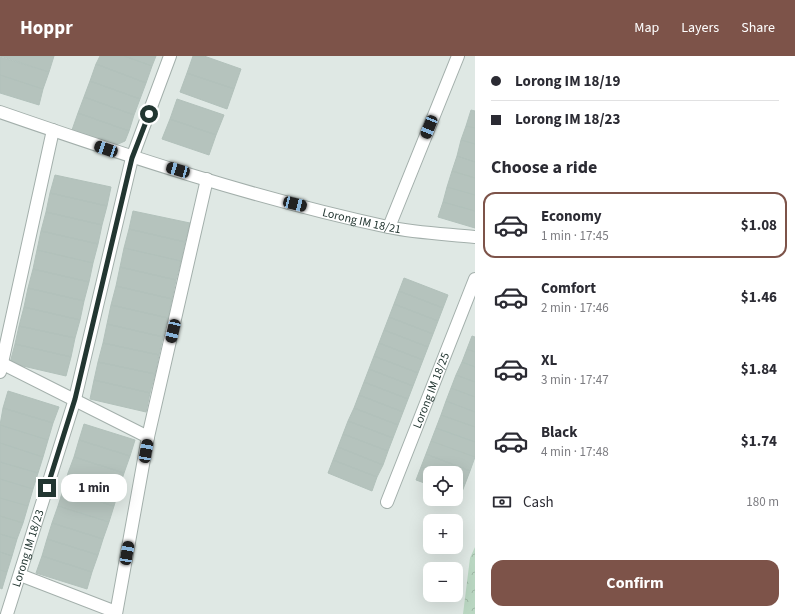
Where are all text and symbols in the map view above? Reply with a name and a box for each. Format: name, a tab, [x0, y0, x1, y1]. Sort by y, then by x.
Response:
text: Hoppr	[20, 15, 73, 42]
text: Map	[634, 18, 659, 38]
text: Layers	[681, 18, 719, 38]
text: Share	[741, 18, 775, 38]
text: Lorong IM 18/19	[515, 71, 620, 92]
route start	[140, 105, 158, 123]
text: Lorong IM 18/23	[515, 109, 620, 130]
car	[419, 114, 439, 140]
car	[93, 139, 119, 159]
text: Choose a ride	[491, 155, 597, 180]
car	[165, 161, 191, 179]
car	[282, 195, 308, 213]
street label: Lorong IM 18/21	[321, 204, 402, 238]
text: Economy	[541, 206, 602, 227]
icon: car	[493, 207, 529, 243]
text: $1.08	[741, 215, 777, 236]
text: 1 min · 17:45	[541, 227, 609, 245]
text: Comfort	[541, 278, 596, 299]
icon: car	[493, 279, 529, 315]
text: $1.46	[741, 287, 777, 308]
text: 2 min · 17:46	[541, 299, 609, 317]
car	[164, 318, 182, 344]
street label: Lorong IM 18/25	[409, 350, 454, 431]
text: XL	[541, 350, 557, 371]
icon: car	[493, 351, 529, 387]
text: $1.84	[741, 359, 777, 380]
text: 3 min · 17:47	[541, 371, 609, 389]
text: Black	[541, 422, 578, 443]
icon: car	[493, 423, 529, 459]
text: $1.74	[741, 431, 777, 452]
car	[138, 438, 154, 464]
text: 4 min · 17:48	[541, 443, 609, 461]
map controls	[423, 466, 463, 602]
button: locate	[423, 466, 463, 506]
callout: 1 min	[61, 474, 127, 502]
route end	[38, 479, 56, 497]
text: 1 min	[78, 479, 110, 497]
icon: cash	[491, 491, 513, 513]
text: Cash	[523, 492, 554, 513]
text: 180 m	[746, 493, 779, 511]
street label: Lorong IM 18/23	[8, 508, 48, 589]
button: +	[423, 514, 463, 554]
car	[119, 540, 135, 566]
button: Confirm	[491, 560, 779, 606]
button: −	[423, 562, 463, 602]

